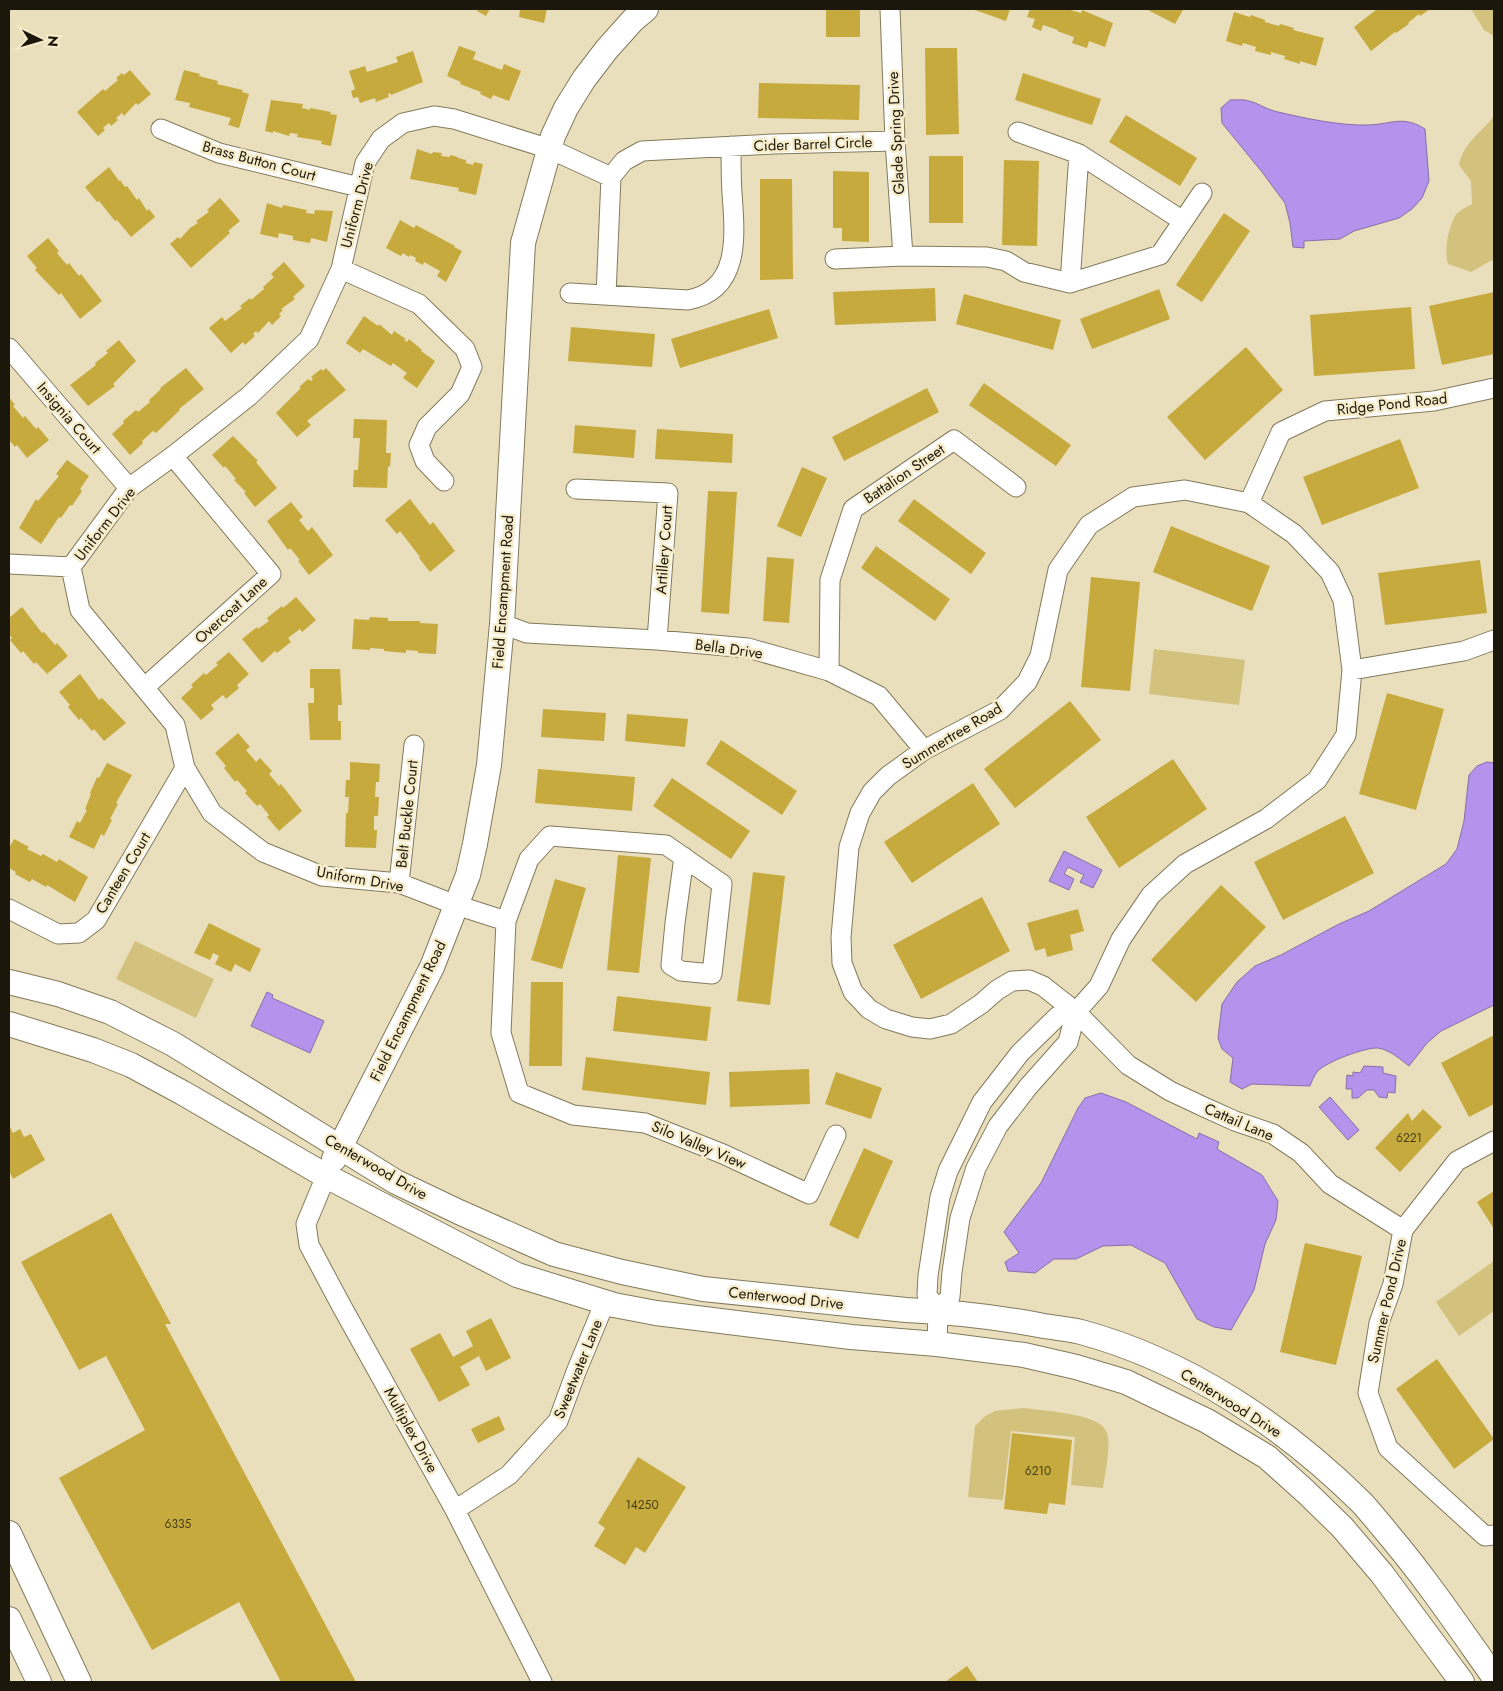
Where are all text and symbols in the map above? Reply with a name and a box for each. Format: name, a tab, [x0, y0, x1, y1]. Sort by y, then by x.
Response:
north arrow	[15, 15, 65, 65]
text: N	[43, 35, 63, 48]
street label: Glade Spring Drive	[882, 71, 910, 195]
street label: Cider Barrel Circle	[753, 131, 873, 157]
street label: Brass Button Court	[200, 135, 318, 187]
street label: Uniform Drive	[335, 159, 379, 251]
street label: Insignia Court	[32, 377, 107, 459]
street label: Ridge Pond Road	[1336, 387, 1448, 421]
street label: Battalion Street	[859, 438, 949, 509]
street label: Uniform Drive	[69, 482, 141, 566]
street label: Artillery Court	[650, 504, 678, 595]
street label: Field Encampment Road	[487, 514, 519, 670]
street label: Overcoat Lane	[190, 571, 272, 649]
street label: Bella Drive	[694, 633, 764, 665]
street label: Summertree Road	[898, 697, 1006, 775]
street label: Belt Buckle Court	[390, 759, 424, 869]
street label: Canteen Court	[90, 828, 156, 918]
street label: Uniform Drive	[315, 860, 406, 898]
street label: Field Encampment Road	[364, 937, 452, 1085]
street label: Cattail Lane	[1201, 1098, 1277, 1147]
street label: Silo Valley View	[648, 1115, 750, 1175]
street label: Centerwood Drive	[320, 1129, 432, 1206]
house number: 6221	[1396, 1129, 1422, 1147]
street label: Summer Pond Drive	[1362, 1236, 1412, 1365]
street label: Centerwood Drive	[727, 1281, 845, 1315]
street label: Sweetwater Lane	[548, 1316, 608, 1422]
street label: Centerwood Drive	[1176, 1363, 1286, 1443]
street label: Multiplex Drive	[378, 1383, 444, 1477]
house number: 6210	[1025, 1462, 1051, 1480]
house number: 14250	[625, 1496, 659, 1514]
house number: 6335	[165, 1515, 192, 1533]

